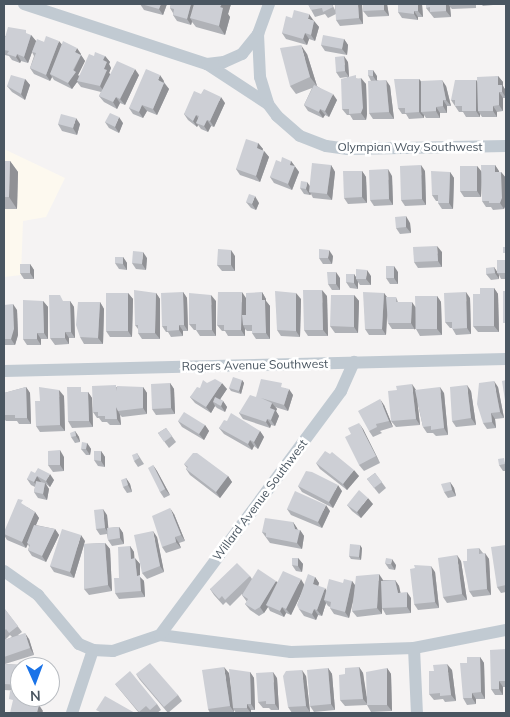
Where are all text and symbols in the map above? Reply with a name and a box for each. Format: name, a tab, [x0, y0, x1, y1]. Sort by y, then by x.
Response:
street label: Olympian Way Southwest	[337, 140, 483, 154]
street label: Rogers Avenue Southwest	[182, 357, 328, 373]
street label: Willard Avenue Southwest	[210, 437, 310, 563]
north arrow	[10, 657, 60, 707]
text: N	[30, 687, 41, 705]

